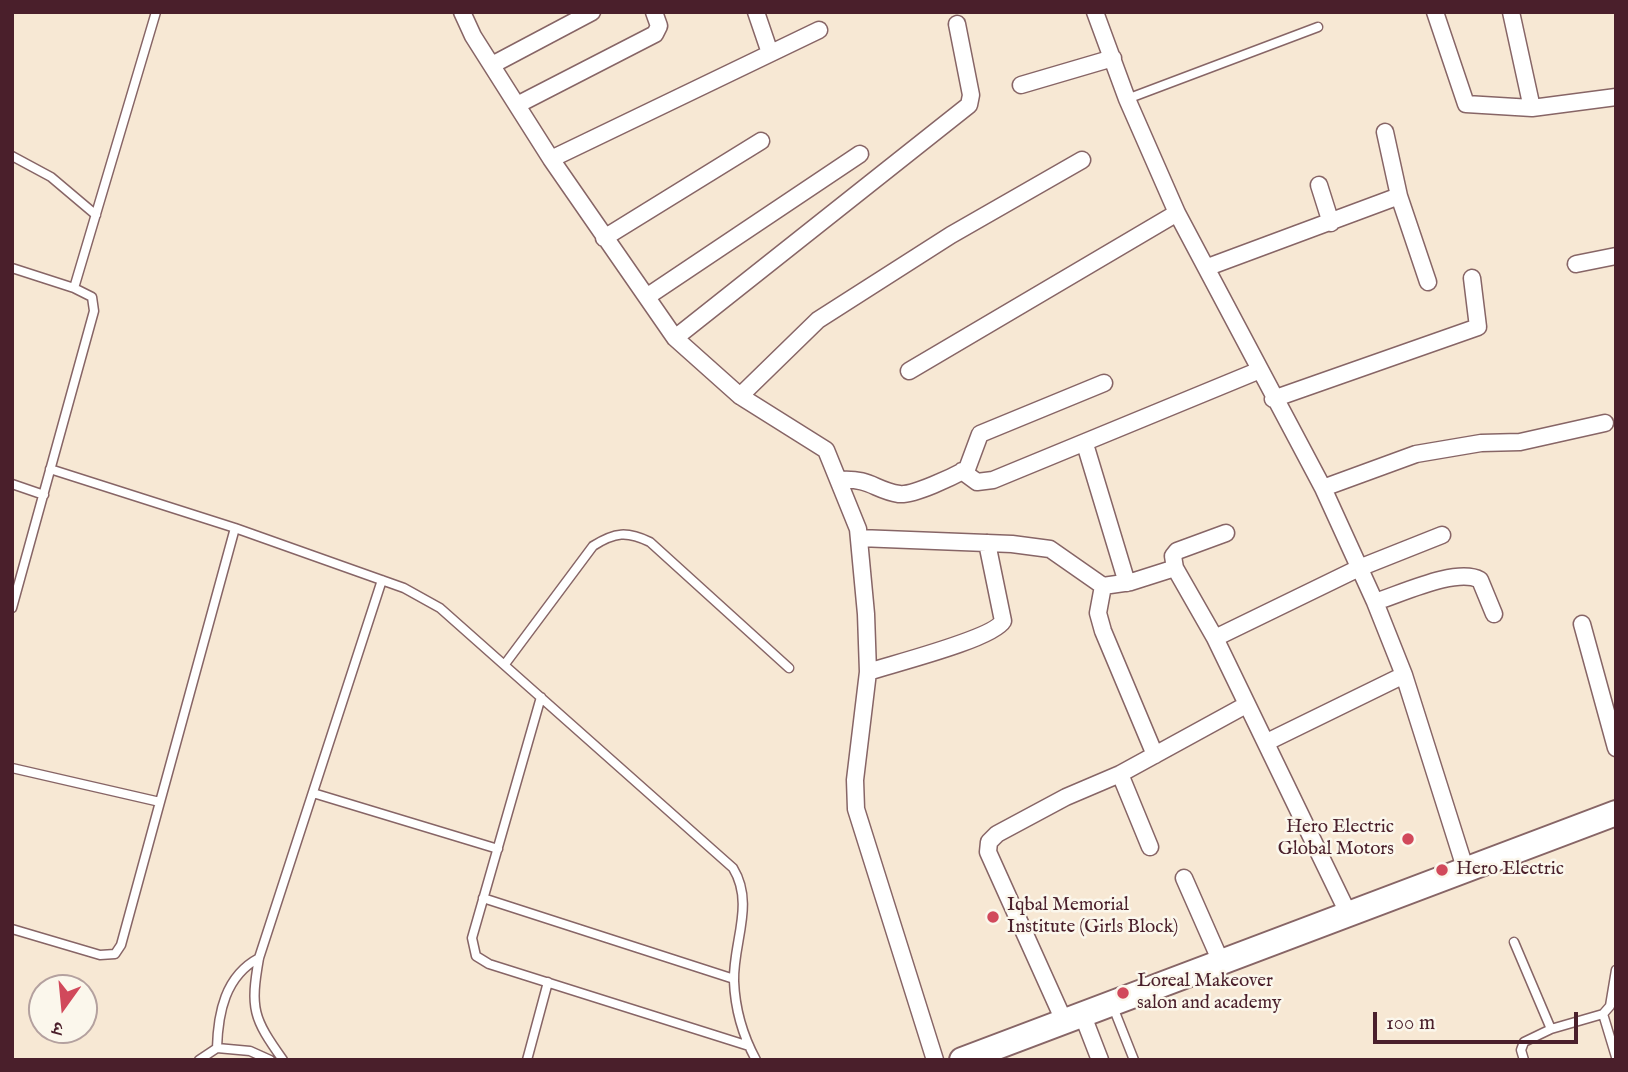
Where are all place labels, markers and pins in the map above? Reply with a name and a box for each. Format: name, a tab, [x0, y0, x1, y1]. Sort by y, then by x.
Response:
place label: Hero Electric Global Motors	[1278, 817, 1394, 861]
marker: Hero Electric Global Motors	[1400, 831, 1416, 847]
place label: Hero Electric	[1456, 859, 1564, 881]
marker: Hero Electric	[1434, 862, 1450, 878]
place label: Iqbal Memorial Institute (Girls Block)	[1007, 895, 1178, 939]
marker: Iqbal Memorial Institute (Girls Block)	[985, 909, 1001, 925]
place label: Loreal Makeover salon and academy	[1137, 971, 1281, 1015]
marker: Loreal Makeover salon and academy	[1115, 985, 1131, 1001]

